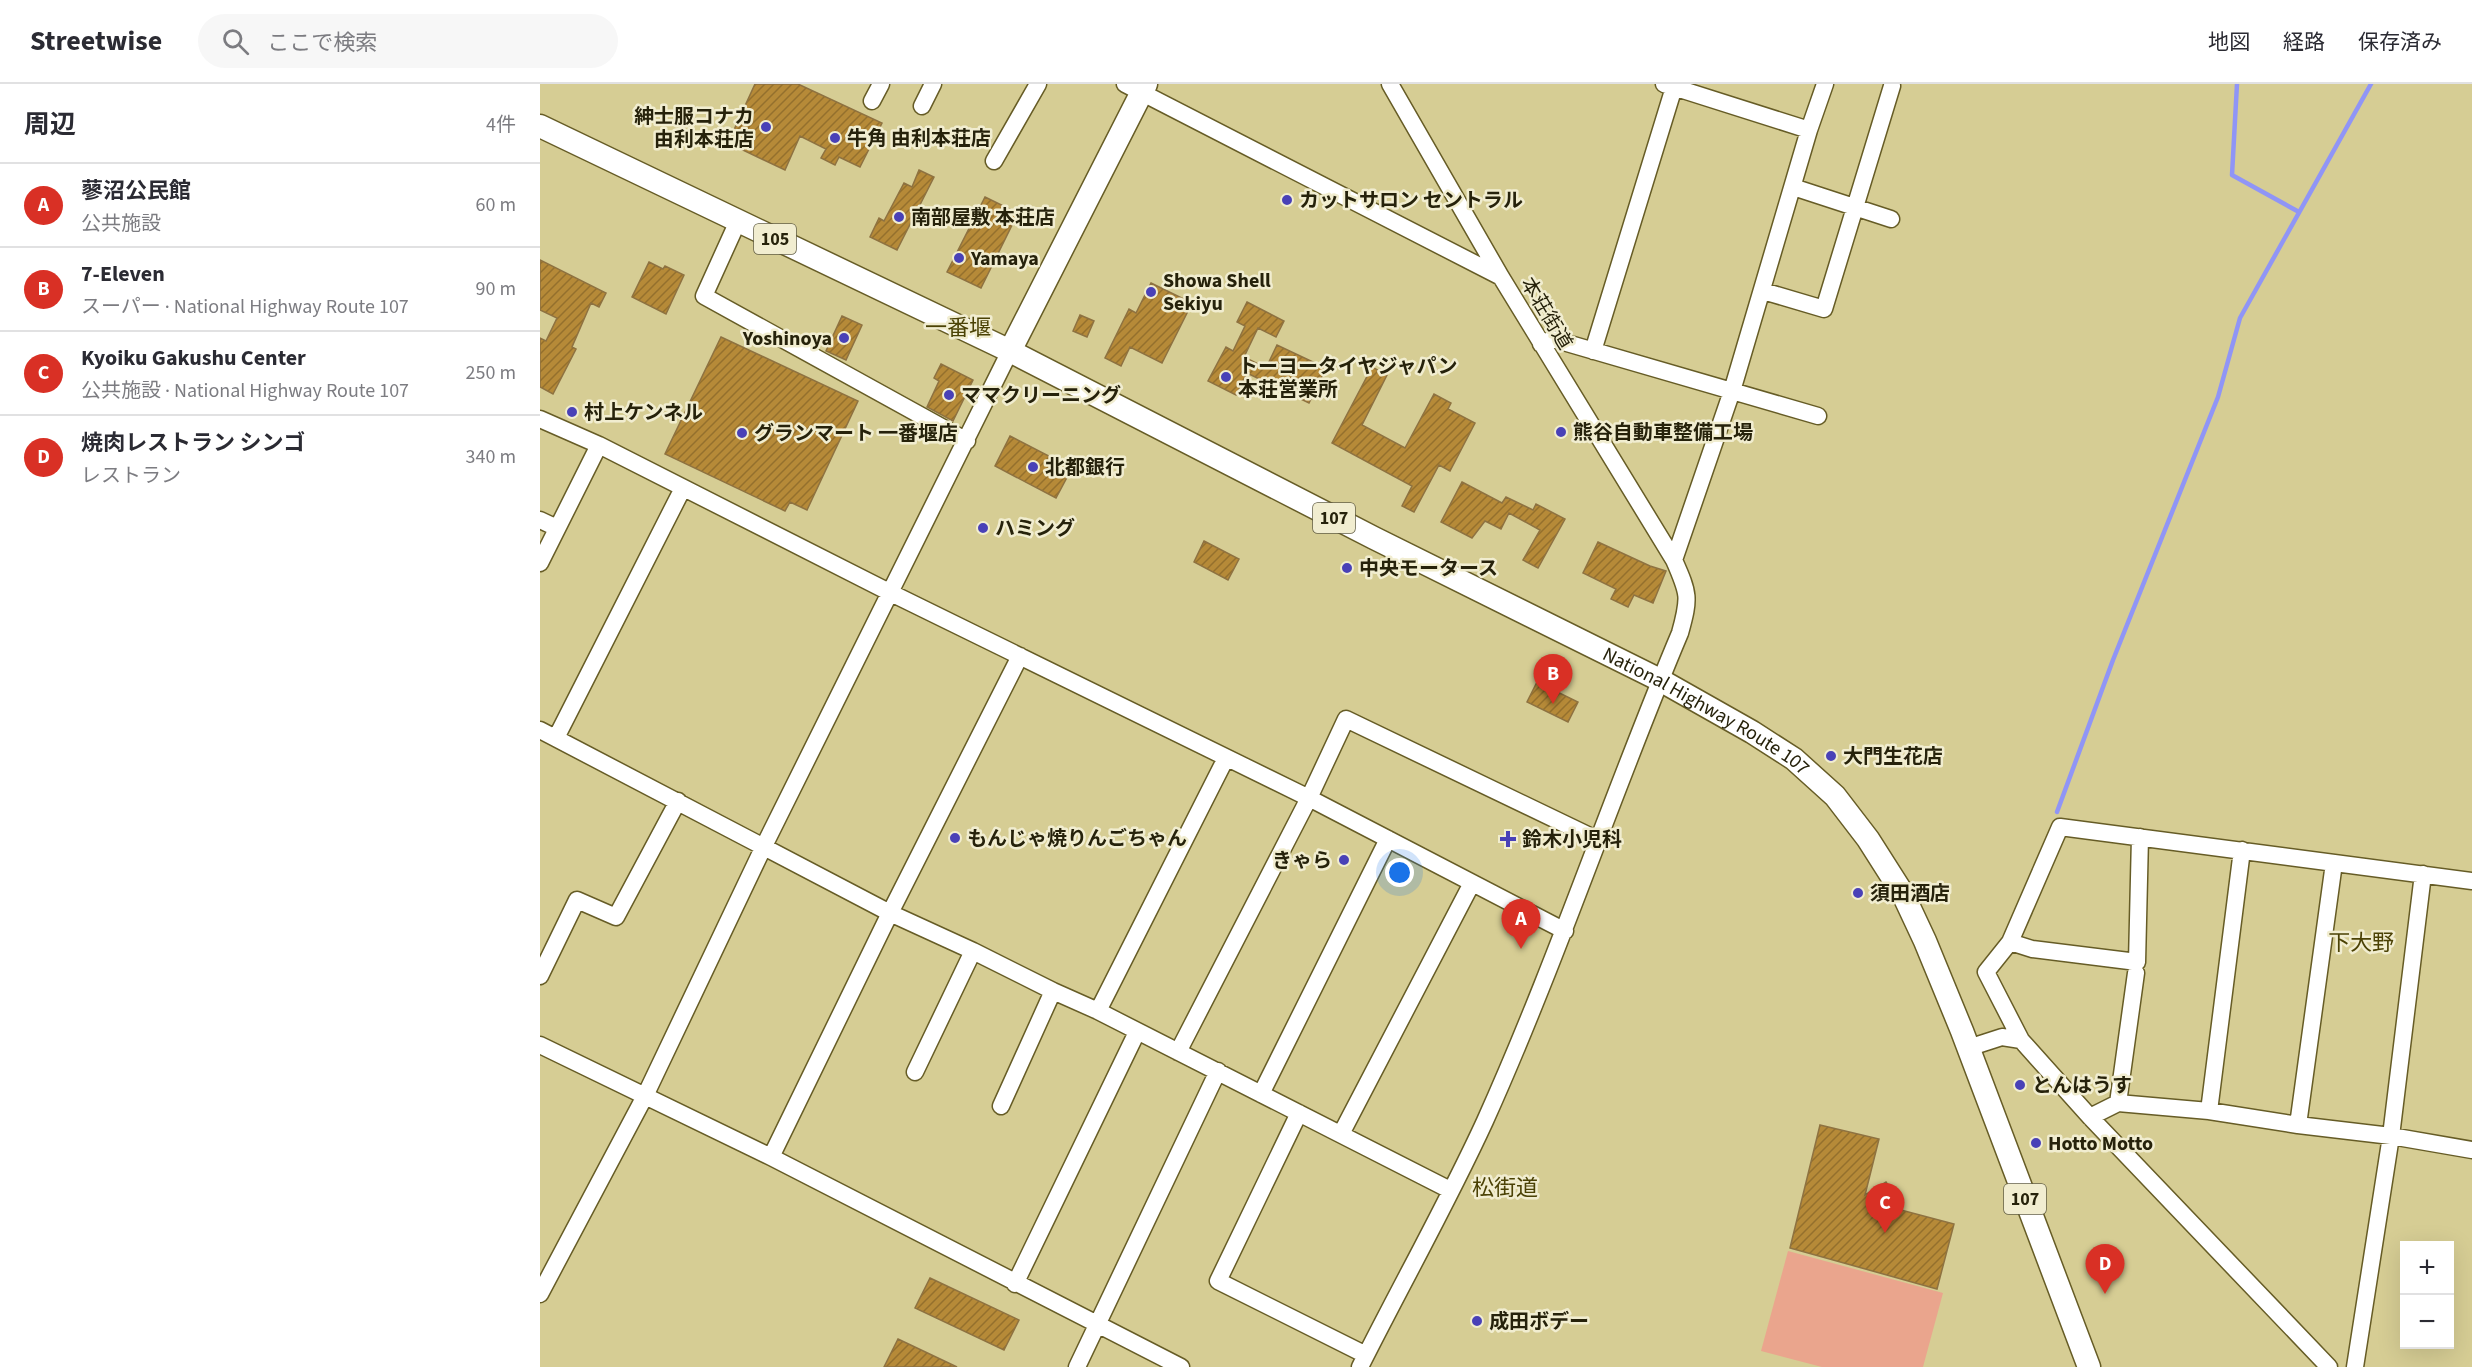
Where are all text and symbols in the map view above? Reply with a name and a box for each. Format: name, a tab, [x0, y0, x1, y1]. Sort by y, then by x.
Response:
search box	[198, 14, 618, 68]
text: Streetwise	[30, 21, 162, 61]
icon: search	[219, 25, 252, 58]
text: ここで検索	[267, 27, 377, 59]
text: 地図	[2208, 27, 2250, 57]
text: 経路	[2283, 27, 2325, 57]
text: 保存済み	[2358, 27, 2442, 57]
place label: 紳士服コナカ 由利本荘店	[634, 103, 754, 154]
text: 周辺	[24, 106, 76, 143]
text: 4件	[486, 111, 516, 139]
marker: 紳士服コナカ 由利本荘店	[759, 120, 773, 134]
place label: 牛角 由利本荘店	[847, 125, 991, 153]
marker: 牛角 由利本荘店	[828, 131, 842, 145]
text: 蓼沼公民館	[81, 175, 191, 207]
place label: カットサロン セントラル	[1299, 187, 1523, 215]
text: A	[38, 191, 49, 219]
text: 60 m	[476, 191, 516, 219]
marker: カットサロン セントラル	[1280, 193, 1294, 207]
place label: 南部屋敷 本荘店	[911, 204, 1055, 232]
text: 公共施設	[81, 210, 161, 238]
marker: 南部屋敷 本荘店	[892, 210, 906, 224]
road number: 105	[754, 224, 796, 254]
place label: Yamaya	[970, 245, 1039, 273]
marker: Yamaya	[952, 251, 966, 265]
text: 7-Eleven	[81, 258, 165, 290]
place label: Showa Shell Sekiyu	[1163, 267, 1271, 318]
street label: 本荘街道	[1514, 272, 1579, 355]
text: B	[37, 275, 50, 303]
text: 90 m	[476, 275, 516, 303]
marker: Showa Shell Sekiyu	[1144, 285, 1158, 299]
text: スーパー · National Highway Route 107	[81, 293, 409, 321]
district label: 一番堰	[925, 312, 991, 344]
place label: Yoshinoya	[742, 325, 832, 353]
marker: Yoshinoya	[837, 331, 851, 345]
text: Kyoiku Gakushu Center	[81, 342, 306, 374]
place label: トーヨータイヤジャパン 本荘営業所	[1238, 353, 1457, 404]
text: C	[38, 359, 49, 387]
text: 250 m	[466, 359, 516, 387]
marker: トーヨータイヤジャパン 本荘営業所	[1219, 370, 1233, 384]
text: 公共施設 · National Highway Route 107	[81, 377, 409, 405]
place label: ママクリーニング	[961, 382, 1121, 410]
marker: ママクリーニング	[942, 388, 956, 402]
place label: 村上ケンネル	[584, 399, 703, 427]
marker: 村上ケンネル	[565, 405, 579, 419]
place label: 熊谷自動車整備工場	[1573, 419, 1753, 447]
place label: グランマート 一番堰店	[754, 420, 958, 448]
marker: 熊谷自動車整備工場	[1554, 425, 1568, 439]
marker: グランマート 一番堰店	[735, 426, 749, 440]
text: 焼肉レストラン シンゴ	[81, 427, 305, 459]
text: D	[37, 443, 50, 471]
text: 340 m	[466, 443, 516, 471]
place label: 北都銀行	[1045, 454, 1125, 482]
marker: 北都銀行	[1026, 460, 1040, 474]
text: レストラン	[81, 462, 181, 490]
road number: 107	[1313, 503, 1355, 533]
place label: ハミング	[995, 515, 1075, 543]
marker: ハミング	[976, 521, 990, 535]
place label: 中央モータース	[1359, 555, 1498, 583]
marker: 中央モータース	[1340, 561, 1354, 575]
street label: National Highway Route 107	[1598, 641, 1816, 782]
pin: B	[1534, 654, 1572, 704]
place label: 大門生花店	[1843, 743, 1943, 771]
marker: 大門生花店	[1824, 749, 1838, 763]
place label: もんじゃ焼りんごちゃん	[967, 825, 1187, 853]
place label: 鈴木小児科	[1522, 826, 1622, 854]
marker: 鈴木小児科	[1499, 830, 1517, 848]
marker: もんじゃ焼りんごちゃん	[948, 831, 962, 845]
place label: きゃら	[1272, 847, 1332, 875]
marker: きゃら	[1337, 853, 1351, 867]
your location	[1385, 858, 1414, 887]
place label: 須田酒店	[1870, 880, 1950, 908]
marker: 須田酒店	[1851, 886, 1865, 900]
pin: A	[1502, 900, 1540, 949]
district label: 下大野	[2328, 927, 2394, 959]
place label: とんはうす	[2032, 1072, 2132, 1100]
marker: とんはうす	[2013, 1078, 2027, 1092]
place label: Hotto Motto	[2048, 1130, 2153, 1158]
marker: Hotto Motto	[2029, 1136, 2043, 1150]
district label: 松街道	[1472, 1172, 1538, 1204]
pin: C	[1866, 1184, 1904, 1233]
road number: 107	[2004, 1184, 2046, 1214]
map controls	[2400, 1241, 2454, 1349]
button: +	[2400, 1241, 2454, 1295]
pin: D	[2086, 1244, 2124, 1294]
button: −	[2400, 1295, 2454, 1349]
place label: 成田ボデー	[1489, 1308, 1589, 1336]
marker: 成田ボデー	[1470, 1314, 1484, 1328]

